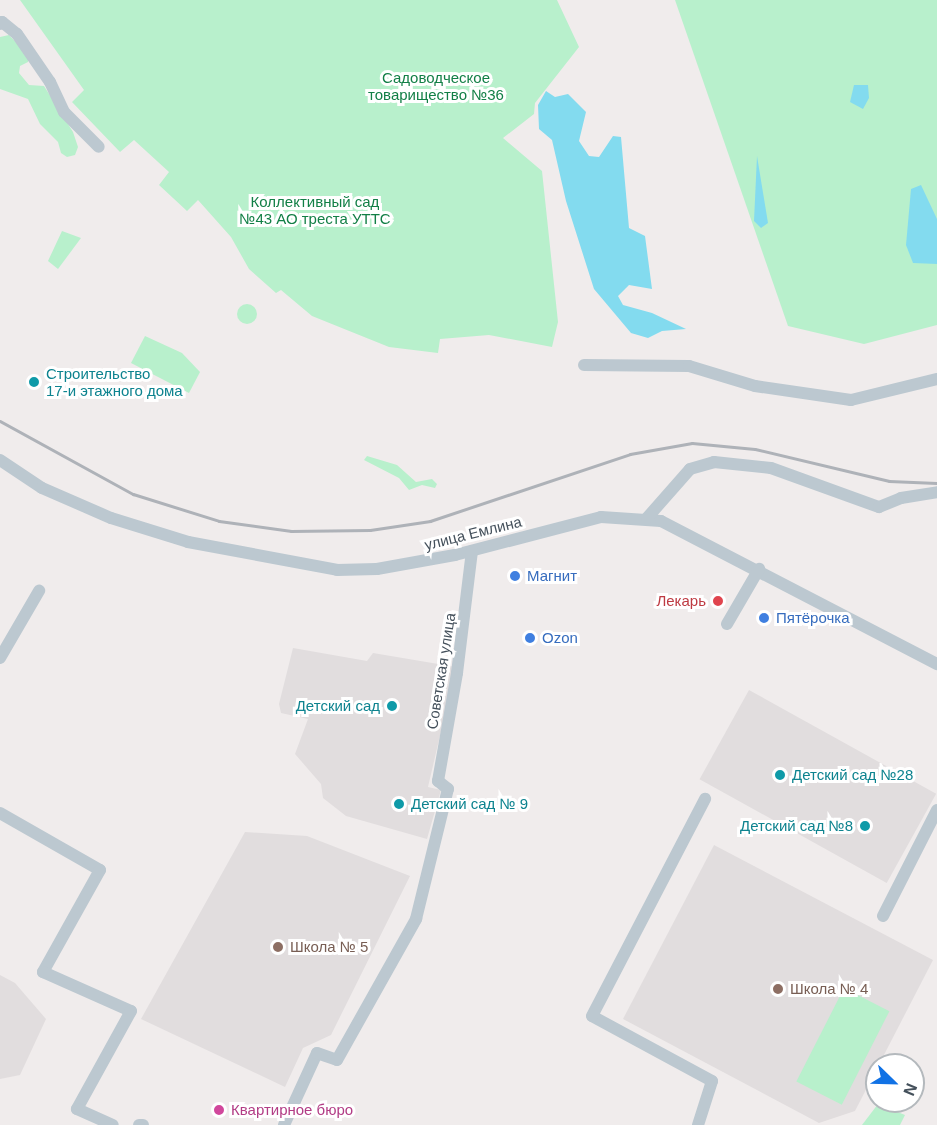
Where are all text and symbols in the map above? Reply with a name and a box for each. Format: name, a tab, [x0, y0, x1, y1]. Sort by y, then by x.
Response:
park label: Садоводческое товарищество №36	[368, 68, 504, 103]
park label: Коллективный сад №43 АО треста УТТС	[239, 192, 391, 227]
place label: Строительство 17-и этажного дома	[46, 364, 183, 399]
marker: Строительство 17-и этажного дома	[27, 375, 41, 389]
street label: улица Емлина	[423, 512, 523, 554]
place label: Магнит	[527, 567, 577, 585]
marker: Магнит	[508, 569, 522, 583]
place label: Лекарь	[656, 592, 706, 610]
marker: Лекарь	[711, 594, 725, 608]
place label: Пятёрочка	[776, 609, 850, 627]
street label: Советская улица	[423, 611, 459, 731]
marker: Пятёрочка	[757, 611, 771, 625]
place label: Ozon	[542, 629, 578, 647]
marker: Ozon	[523, 631, 537, 645]
place label: Детский сад	[296, 697, 380, 715]
marker: Детский сад	[385, 699, 399, 713]
place label: Детский сад №28	[792, 766, 913, 784]
marker: Детский сад №28	[773, 768, 787, 782]
place label: Детский сад № 9	[411, 795, 528, 813]
marker: Детский сад № 9	[392, 797, 406, 811]
place label: Детский сад №8	[740, 817, 853, 835]
marker: Детский сад №8	[858, 819, 872, 833]
place label: Школа № 5	[290, 938, 368, 956]
marker: Школа № 5	[271, 940, 285, 954]
place label: Школа № 4	[790, 980, 868, 998]
marker: Школа № 4	[771, 982, 785, 996]
north arrow	[865, 1053, 925, 1113]
text: N	[900, 1081, 920, 1098]
place label: Квартирное бюро	[231, 1101, 353, 1119]
marker: Квартирное бюро	[212, 1103, 226, 1117]

